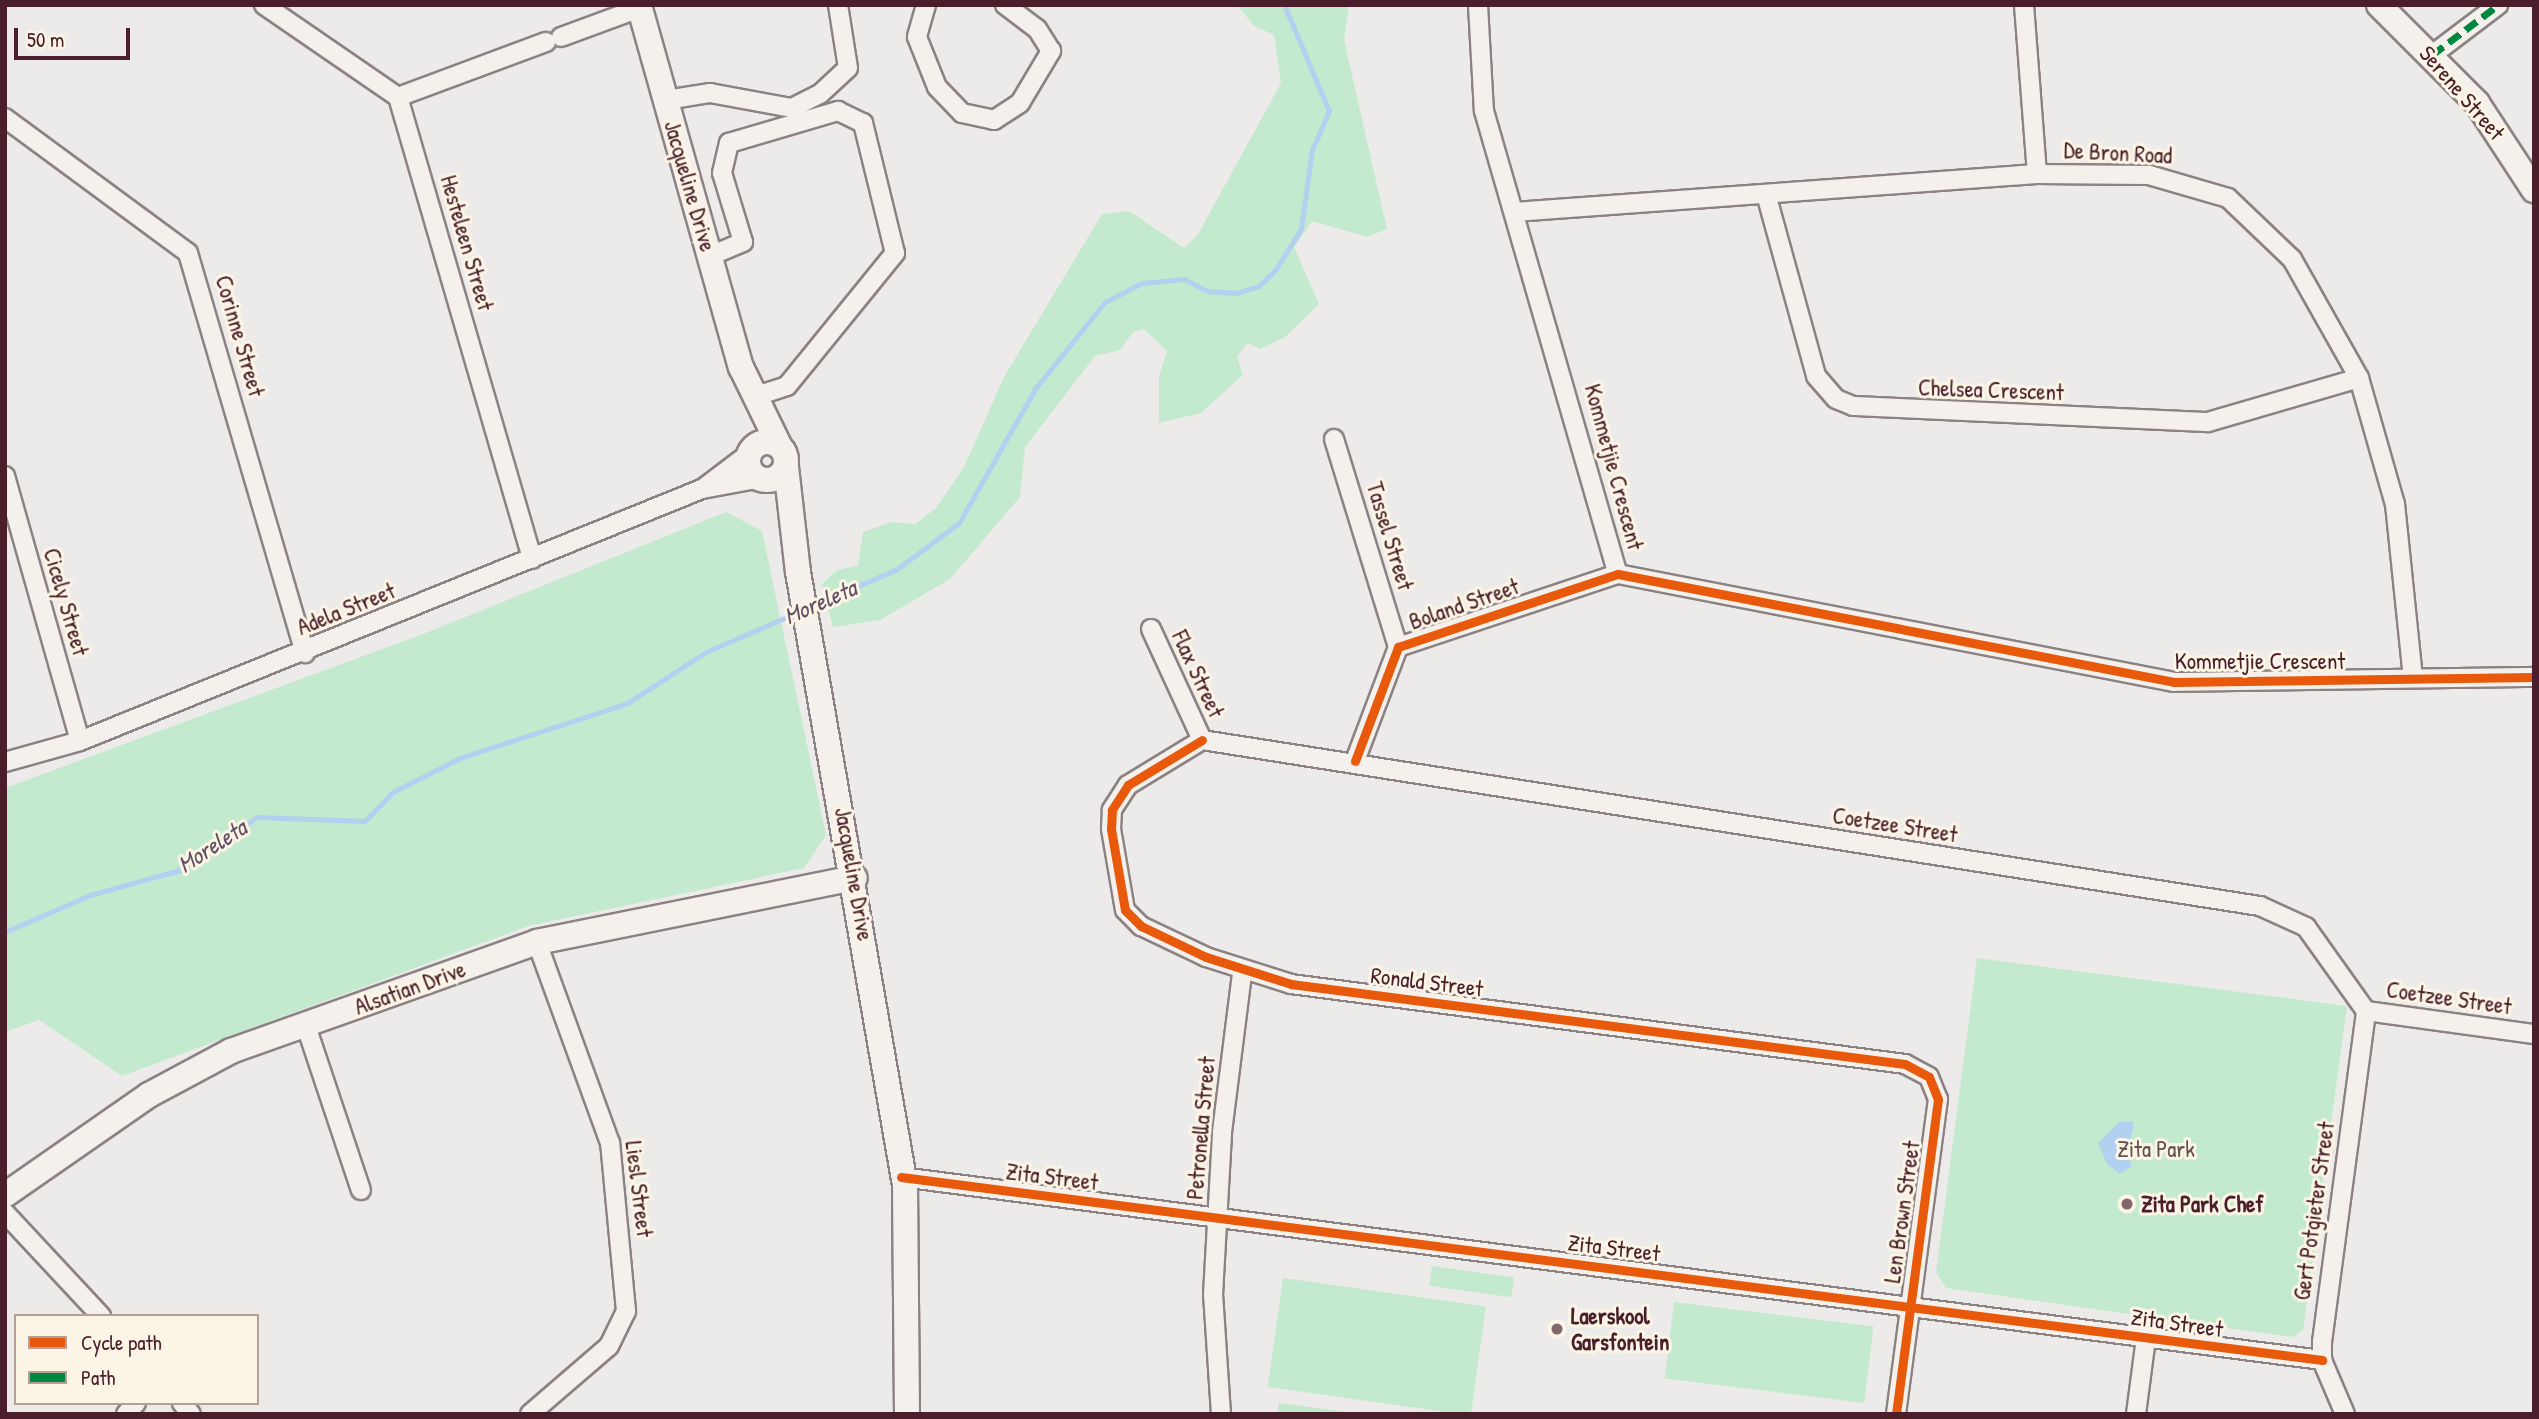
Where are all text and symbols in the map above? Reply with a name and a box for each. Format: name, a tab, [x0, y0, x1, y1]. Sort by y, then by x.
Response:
scale bar	[18, 14, 133, 58]
text: 50 m	[27, 25, 64, 54]
street label: Serene Street	[2413, 40, 2511, 146]
street label: Jacqueline Drive	[658, 117, 722, 255]
street label: De Bron Road	[2063, 136, 2173, 170]
street label: Hesteleen Street	[435, 172, 499, 314]
street label: Corinne Street	[210, 272, 270, 400]
street label: Chelsea Crescent	[1918, 374, 2064, 406]
street label: Kommetjie Crescent	[1579, 381, 1649, 553]
street label: Tassel Street	[1360, 479, 1420, 593]
street label: Cicely Street	[38, 545, 94, 659]
street label: Boland Street	[1405, 572, 1523, 636]
water label: Moreleta	[779, 573, 861, 631]
street label: Adela Street	[293, 577, 399, 641]
street label: Flax Street	[1166, 626, 1230, 722]
street label: Kommetjie Crescent	[2175, 647, 2345, 675]
street label: Coetzee Street	[1831, 802, 1959, 848]
street label: Jacqueline Drive	[829, 805, 879, 943]
water label: Moreleta	[172, 813, 252, 879]
street label: Alsatian Drive	[351, 955, 469, 1021]
street label: Ronald Street	[1369, 961, 1485, 1003]
street label: Coetzee Street	[2385, 976, 2513, 1020]
street label: Petronella Street	[1181, 1055, 1221, 1201]
street label: Gert Potgieter Street	[2288, 1120, 2340, 1302]
park label: Zita Park	[2117, 1135, 2195, 1163]
street label: Liesl Street	[619, 1139, 659, 1239]
street label: Len Brown Street	[1878, 1139, 1926, 1285]
street label: Zita Street	[1004, 1158, 1100, 1196]
place label: Zita Park Chef	[2141, 1190, 2263, 1218]
marker: Zita Park Chef	[2119, 1196, 2135, 1212]
street label: Zita Street	[1566, 1229, 1662, 1267]
place label: Laerskool Garsfontein	[1571, 1302, 1669, 1356]
street label: Zita Street	[2129, 1303, 2225, 1343]
legend	[14, 1314, 259, 1405]
marker: Laerskool Garsfontein	[1549, 1321, 1565, 1337]
text: Cycle path	[81, 1328, 162, 1357]
text: Path	[81, 1363, 115, 1392]

